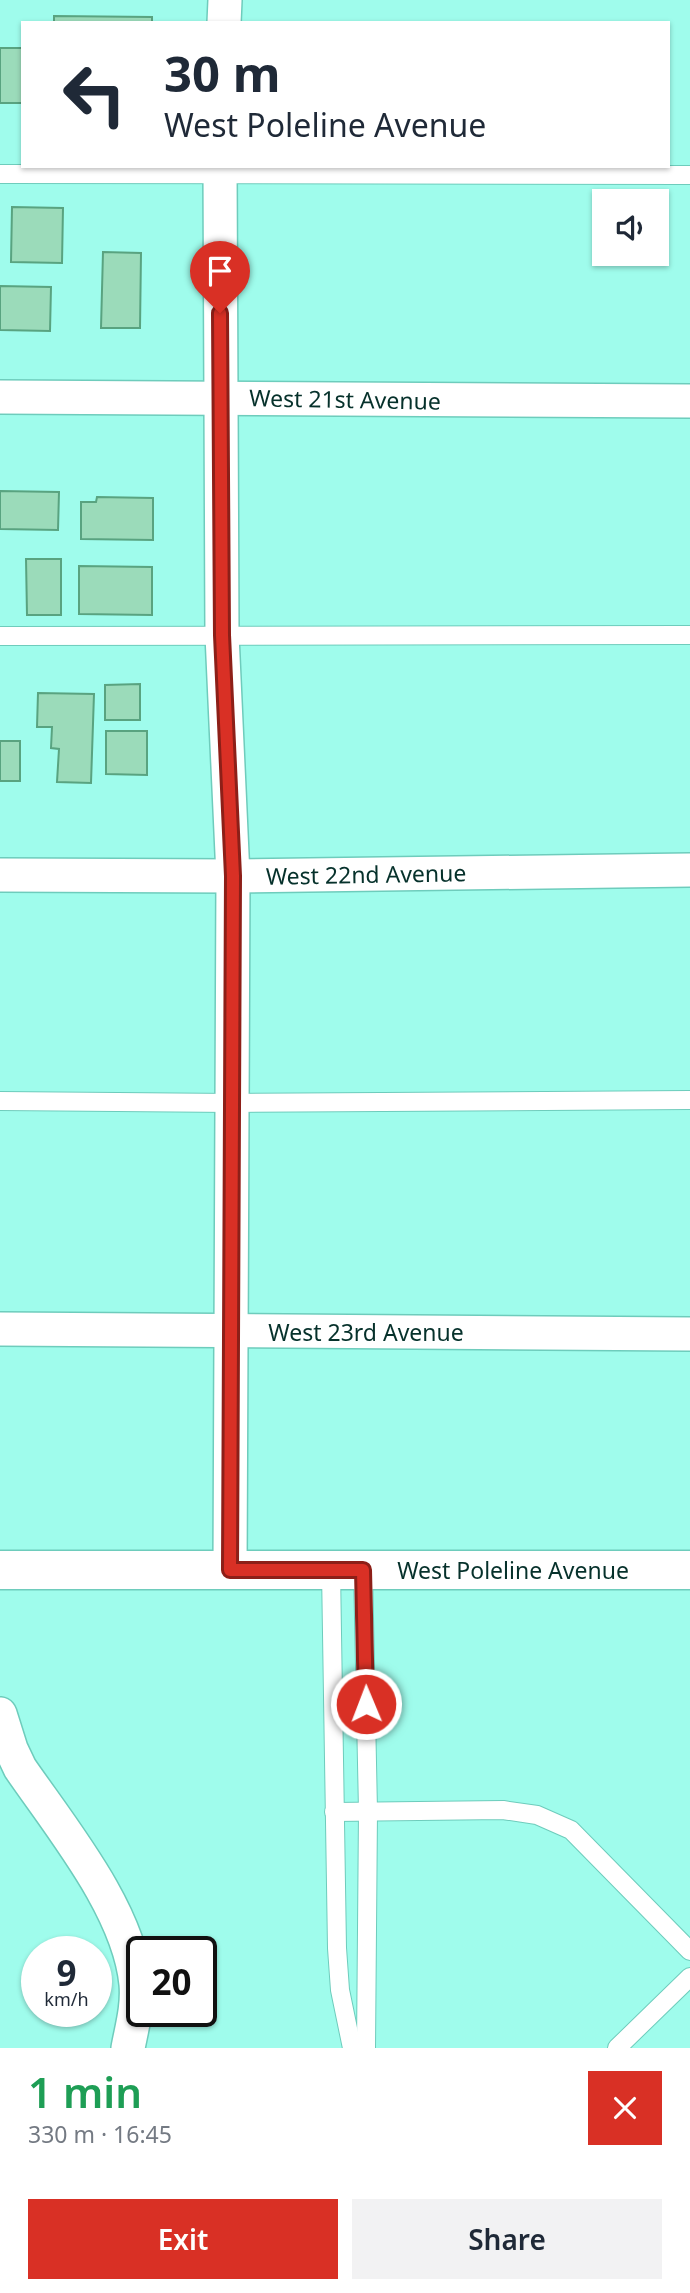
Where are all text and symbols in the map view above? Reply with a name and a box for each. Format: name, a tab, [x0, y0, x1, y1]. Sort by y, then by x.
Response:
text: 30 m	[164, 40, 281, 106]
icon: left	[49, 49, 140, 140]
text: West Poleline Avenue	[164, 103, 486, 146]
map controls	[592, 189, 669, 266]
button: sound	[592, 189, 669, 266]
pin	[190, 241, 250, 313]
icon: arrive	[201, 252, 239, 290]
street label: West 21st Avenue	[249, 381, 441, 417]
street label: West 22nd Avenue	[265, 856, 467, 892]
street label: West 23rd Avenue	[268, 1316, 464, 1348]
street label: West Poleline Avenue	[397, 1554, 629, 1586]
position arrow	[329, 1667, 403, 1741]
speed limit sign: 20	[126, 1936, 217, 2027]
text: 9	[56, 1949, 77, 1996]
text: km/h	[44, 1987, 89, 2011]
text: 1 min	[28, 2063, 142, 2120]
button: close	[588, 2071, 662, 2145]
text: 330 m · 16:45	[28, 2118, 172, 2150]
button: Exit	[28, 2199, 338, 2279]
button: Share	[352, 2199, 662, 2279]

